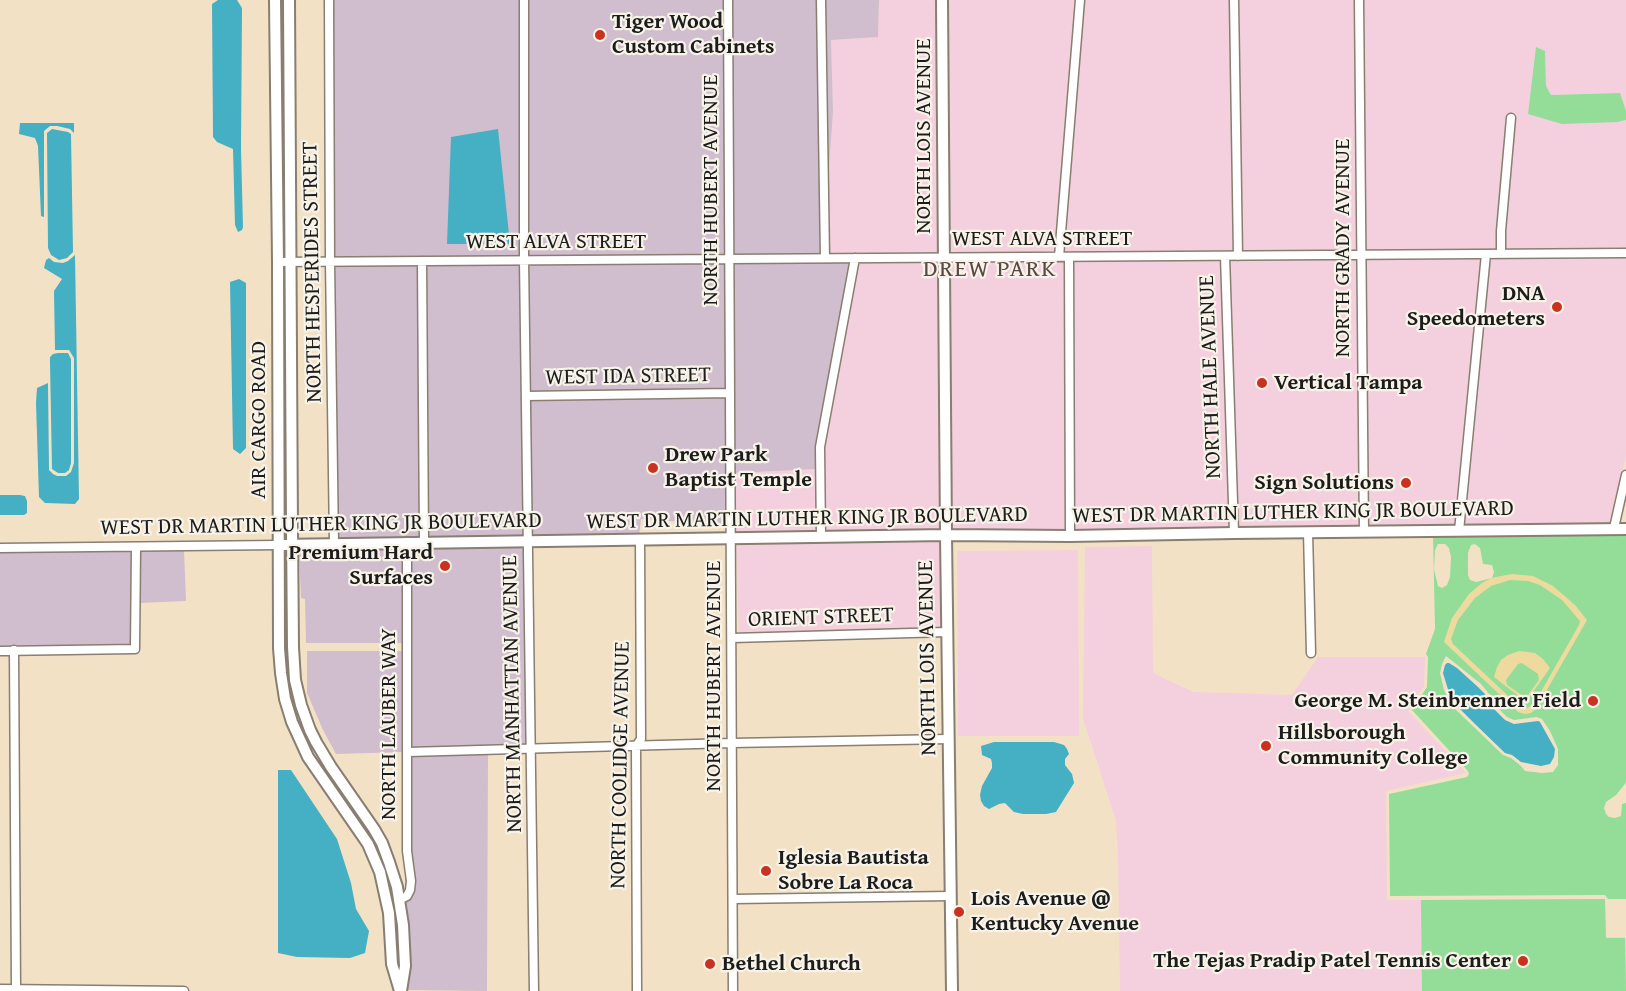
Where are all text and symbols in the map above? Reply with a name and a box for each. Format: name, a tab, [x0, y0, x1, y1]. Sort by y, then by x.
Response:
place label: Tiger Wood Custom Cabinets	[612, 9, 774, 60]
marker: Tiger Wood Custom Cabinets	[593, 28, 607, 42]
street label: NORTH LOIS AVENUE	[911, 38, 937, 234]
street label: NORTH HUBERT AVENUE	[698, 74, 724, 306]
street label: NORTH GRADY AVENUE	[1330, 139, 1356, 357]
street label: NORTH HESPERIDES STREET	[298, 141, 328, 403]
street label: WEST ALVA STREET	[952, 226, 1132, 252]
street label: WEST ALVA STREET	[466, 229, 646, 255]
district label: DREW PARK	[923, 256, 1057, 284]
street label: NORTH HALE AVENUE	[1194, 275, 1228, 479]
place label: DNA Speedometers	[1407, 281, 1545, 332]
marker: DNA Speedometers	[1550, 300, 1564, 314]
street label: AIR CARGO ROAD	[246, 341, 272, 499]
street label: WEST IDA STREET	[545, 362, 711, 392]
place label: Vertical Tampa	[1274, 370, 1423, 396]
marker: Vertical Tampa	[1255, 376, 1269, 390]
place label: Drew Park Baptist Temple	[665, 442, 812, 494]
marker: Drew Park Baptist Temple	[646, 461, 660, 475]
place label: Sign Solutions	[1254, 470, 1394, 496]
marker: Sign Solutions	[1399, 476, 1413, 490]
street label: WEST DR MARTIN LUTHER KING JR BOULEVARD	[1072, 496, 1514, 530]
street label: WEST DR MARTIN LUTHER KING JR BOULEVARD	[586, 502, 1028, 536]
street label: WEST DR MARTIN LUTHER KING JR BOULEVARD	[100, 508, 542, 542]
place label: Premium Hard Surfaces	[289, 540, 433, 592]
street label: NORTH MANHATTAN AVENUE	[497, 555, 529, 833]
marker: Premium Hard Surfaces	[438, 559, 452, 573]
street label: NORTH HUBERT AVENUE	[701, 560, 727, 792]
street label: NORTH LOIS AVENUE	[913, 560, 943, 756]
street label: ORIENT STREET	[748, 602, 894, 634]
street label: NORTH LAUBER WAY	[376, 628, 402, 820]
street label: NORTH COOLIDGE AVENUE	[606, 641, 636, 889]
place label: George M. Steinbrenner Field	[1294, 688, 1581, 714]
marker: George M. Steinbrenner Field	[1586, 694, 1600, 708]
place label: Hillsborough Community College	[1278, 720, 1468, 772]
marker: Hillsborough Community College	[1259, 739, 1273, 753]
place label: Iglesia Bautista Sobre La Roca	[778, 845, 929, 896]
marker: Iglesia Bautista Sobre La Roca	[759, 864, 773, 878]
place label: Lois Avenue @ Kentucky Avenue	[971, 886, 1139, 938]
marker: Lois Avenue @ Kentucky Avenue	[952, 905, 966, 919]
place label: The Tejas Pradip Patel Tennis Center	[1153, 948, 1511, 974]
place label: Bethel Church	[722, 951, 861, 977]
marker: The Tejas Pradip Patel Tennis Center	[1516, 954, 1530, 968]
marker: Bethel Church	[703, 957, 717, 971]

